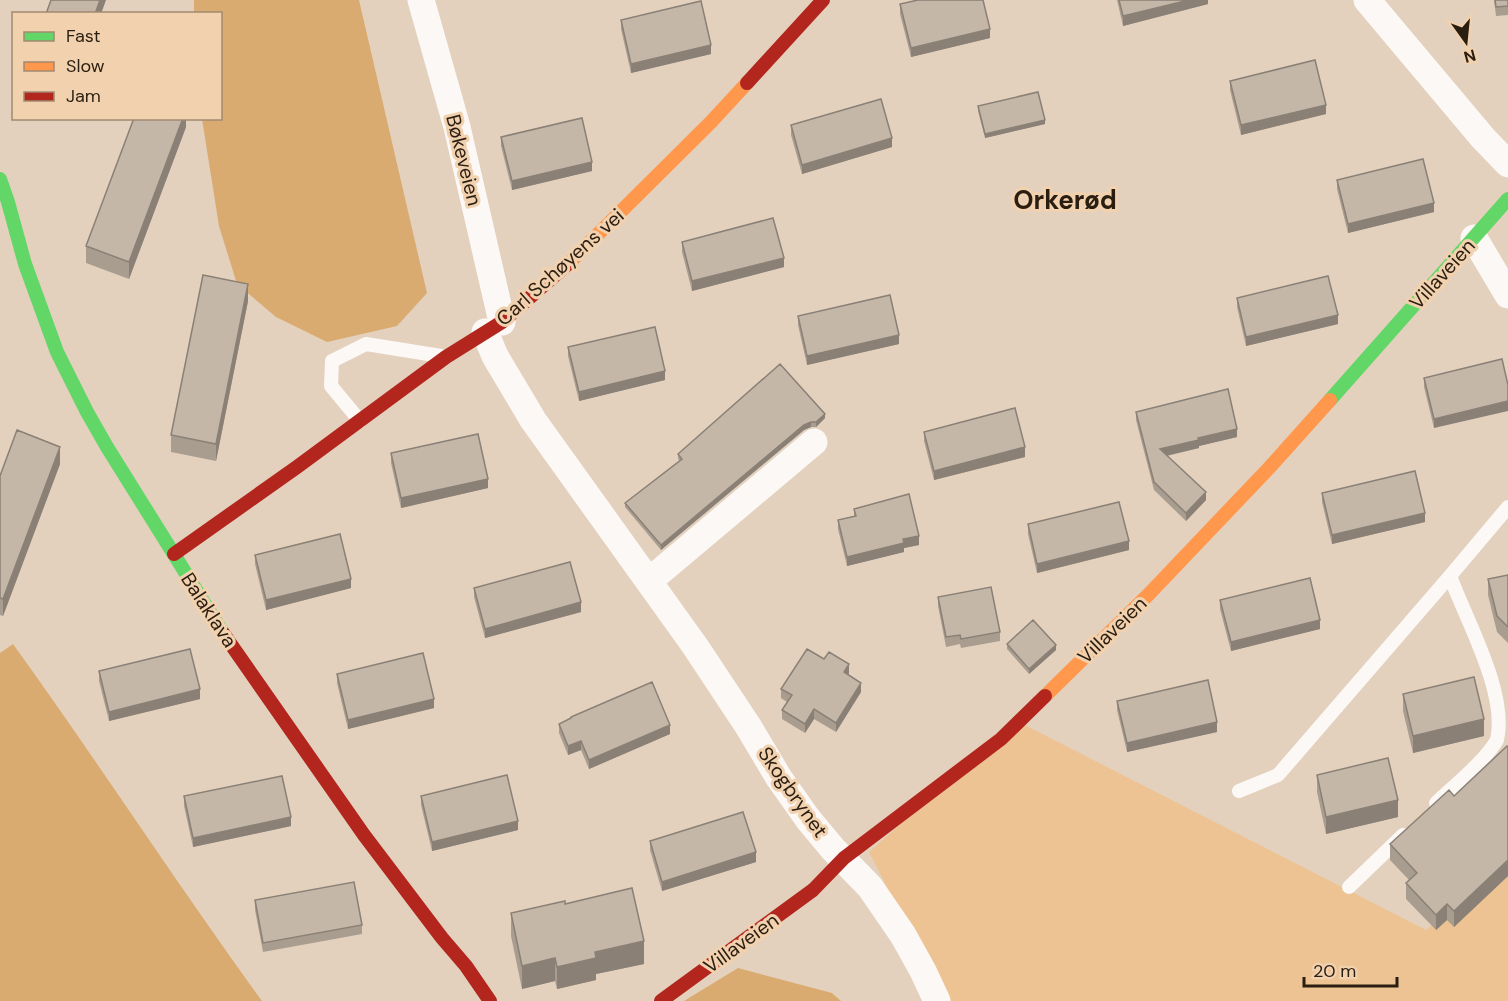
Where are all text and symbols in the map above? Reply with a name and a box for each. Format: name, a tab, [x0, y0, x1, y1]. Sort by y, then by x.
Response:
legend	[12, 12, 222, 120]
north arrow	[1436, 12, 1496, 72]
text: Fast	[66, 24, 101, 48]
text: N	[1461, 44, 1478, 68]
text: Slow	[66, 54, 105, 78]
text: Jam	[66, 84, 101, 108]
street label: Bøkeveien	[440, 112, 488, 208]
district label: Orkerød	[1013, 183, 1117, 217]
street label: Carl Schøyens vei	[491, 203, 629, 331]
street label: Villaveien	[1403, 233, 1481, 315]
street label: Balaklava	[175, 568, 243, 652]
street label: Villaveien	[1072, 591, 1152, 669]
street label: Skogbrynet	[752, 742, 834, 843]
street label: Villaveien	[698, 907, 784, 979]
scale bar	[1304, 950, 1397, 988]
text: 20 m	[1313, 959, 1356, 983]

